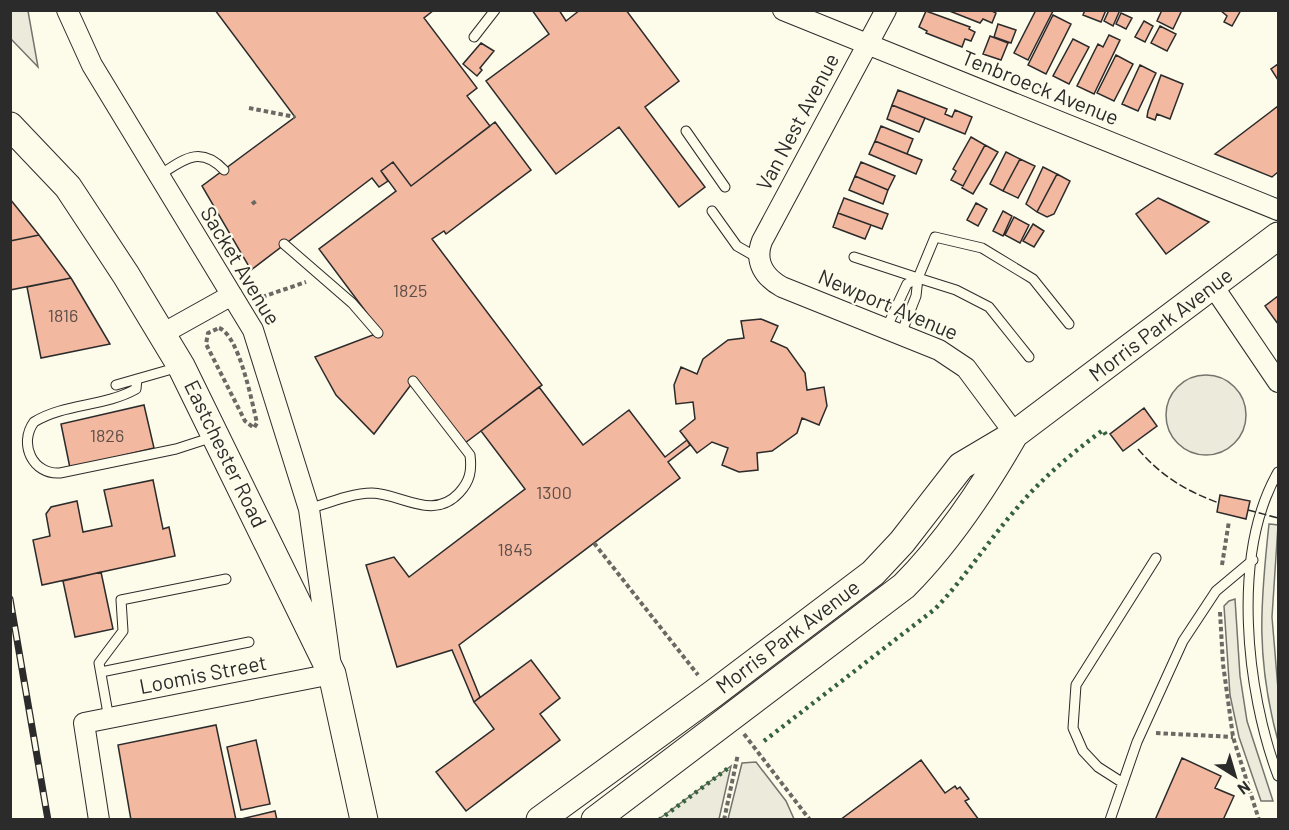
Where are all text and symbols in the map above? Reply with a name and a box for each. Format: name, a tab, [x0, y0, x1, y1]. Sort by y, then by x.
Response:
street label: Tenbroeck Avenue	[958, 44, 1123, 129]
street label: Van Nest Avenue	[750, 49, 843, 194]
street label: Sacket Avenue	[196, 202, 286, 329]
street label: Morris Park Avenue	[1083, 262, 1237, 386]
street label: Newport Avenue	[815, 263, 962, 344]
house number: 1825	[393, 279, 427, 301]
house number: 1816	[48, 304, 78, 326]
street label: Eastchester Road	[180, 376, 273, 531]
house number: 1826	[90, 424, 124, 446]
house number: 1300	[536, 481, 572, 503]
house number: 1845	[498, 538, 532, 560]
street label: Morris Park Avenue	[710, 574, 864, 698]
street label: Loomis Street	[137, 649, 268, 698]
north arrow	[1205, 746, 1265, 806]
text: N	[1234, 778, 1254, 799]

